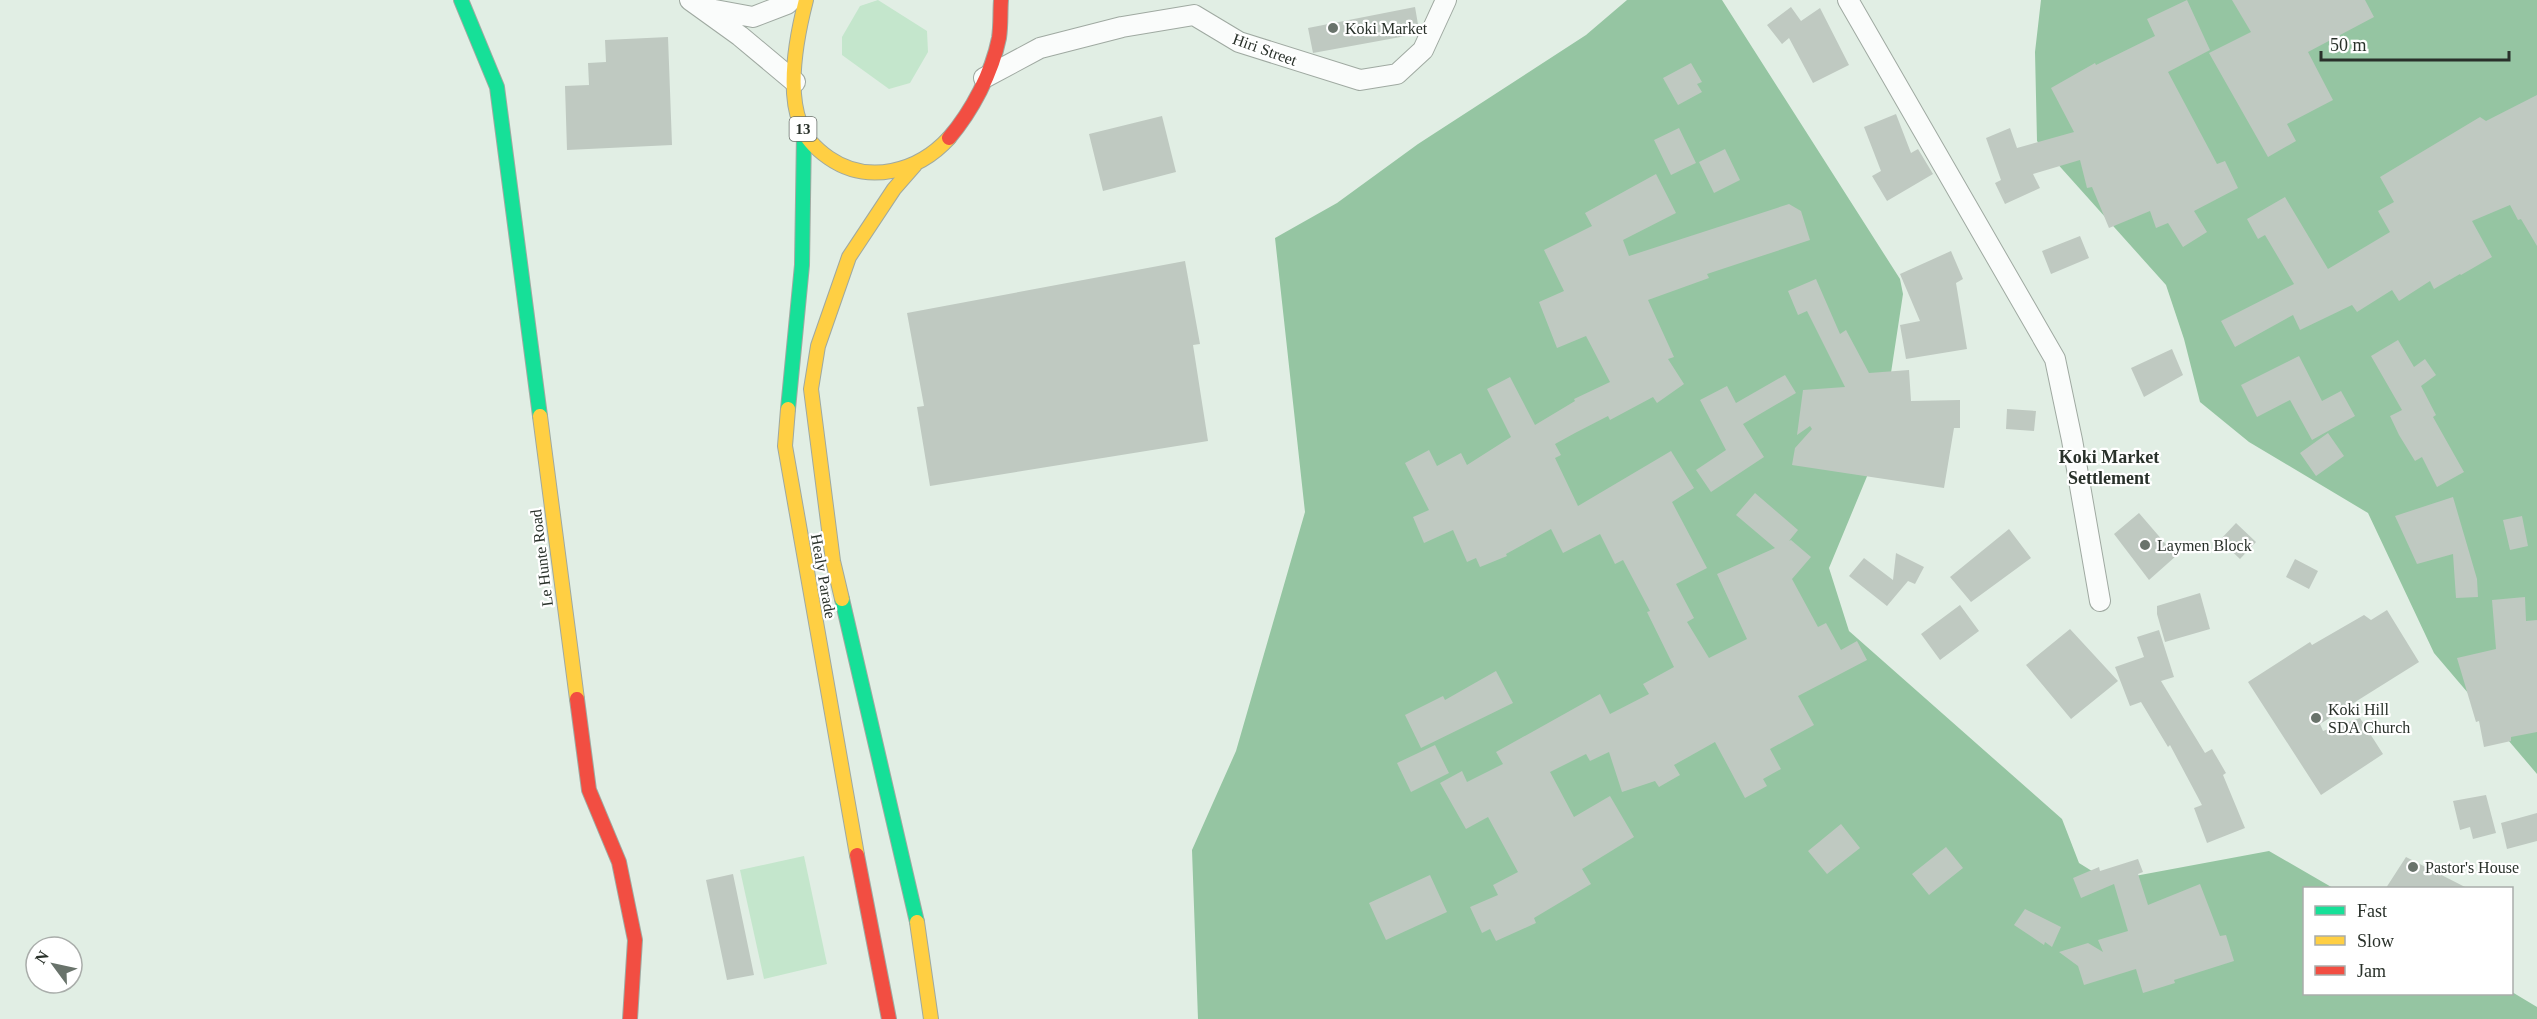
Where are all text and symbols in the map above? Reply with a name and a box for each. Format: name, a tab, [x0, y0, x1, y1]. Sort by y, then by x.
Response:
place label: Koki Market	[1345, 20, 1428, 37]
marker: Koki Market	[1326, 21, 1340, 35]
scale bar	[2321, 24, 2508, 62]
street label: Hiri Street	[1230, 30, 1300, 69]
text: 50 m	[2330, 35, 2367, 55]
road number: 13	[790, 117, 816, 141]
district label: Koki Market Settlement	[2059, 447, 2159, 488]
street label: Le Hunte Road	[527, 508, 556, 607]
street label: Healy Parade	[807, 532, 839, 620]
place label: Laymen Block	[2157, 537, 2252, 555]
marker: Laymen Block	[2138, 538, 2152, 552]
place label: Koki Hill SDA Church	[2328, 701, 2410, 736]
marker: Koki Hill SDA Church	[2309, 711, 2323, 725]
place label: Pastor's House	[2425, 859, 2519, 876]
marker: Pastor's House	[2406, 860, 2420, 874]
legend	[2303, 887, 2513, 995]
text: Fast	[2357, 901, 2387, 921]
text: Slow	[2357, 931, 2394, 951]
north arrow	[24, 935, 84, 995]
text: N	[32, 947, 52, 967]
text: Jam	[2357, 961, 2386, 981]

